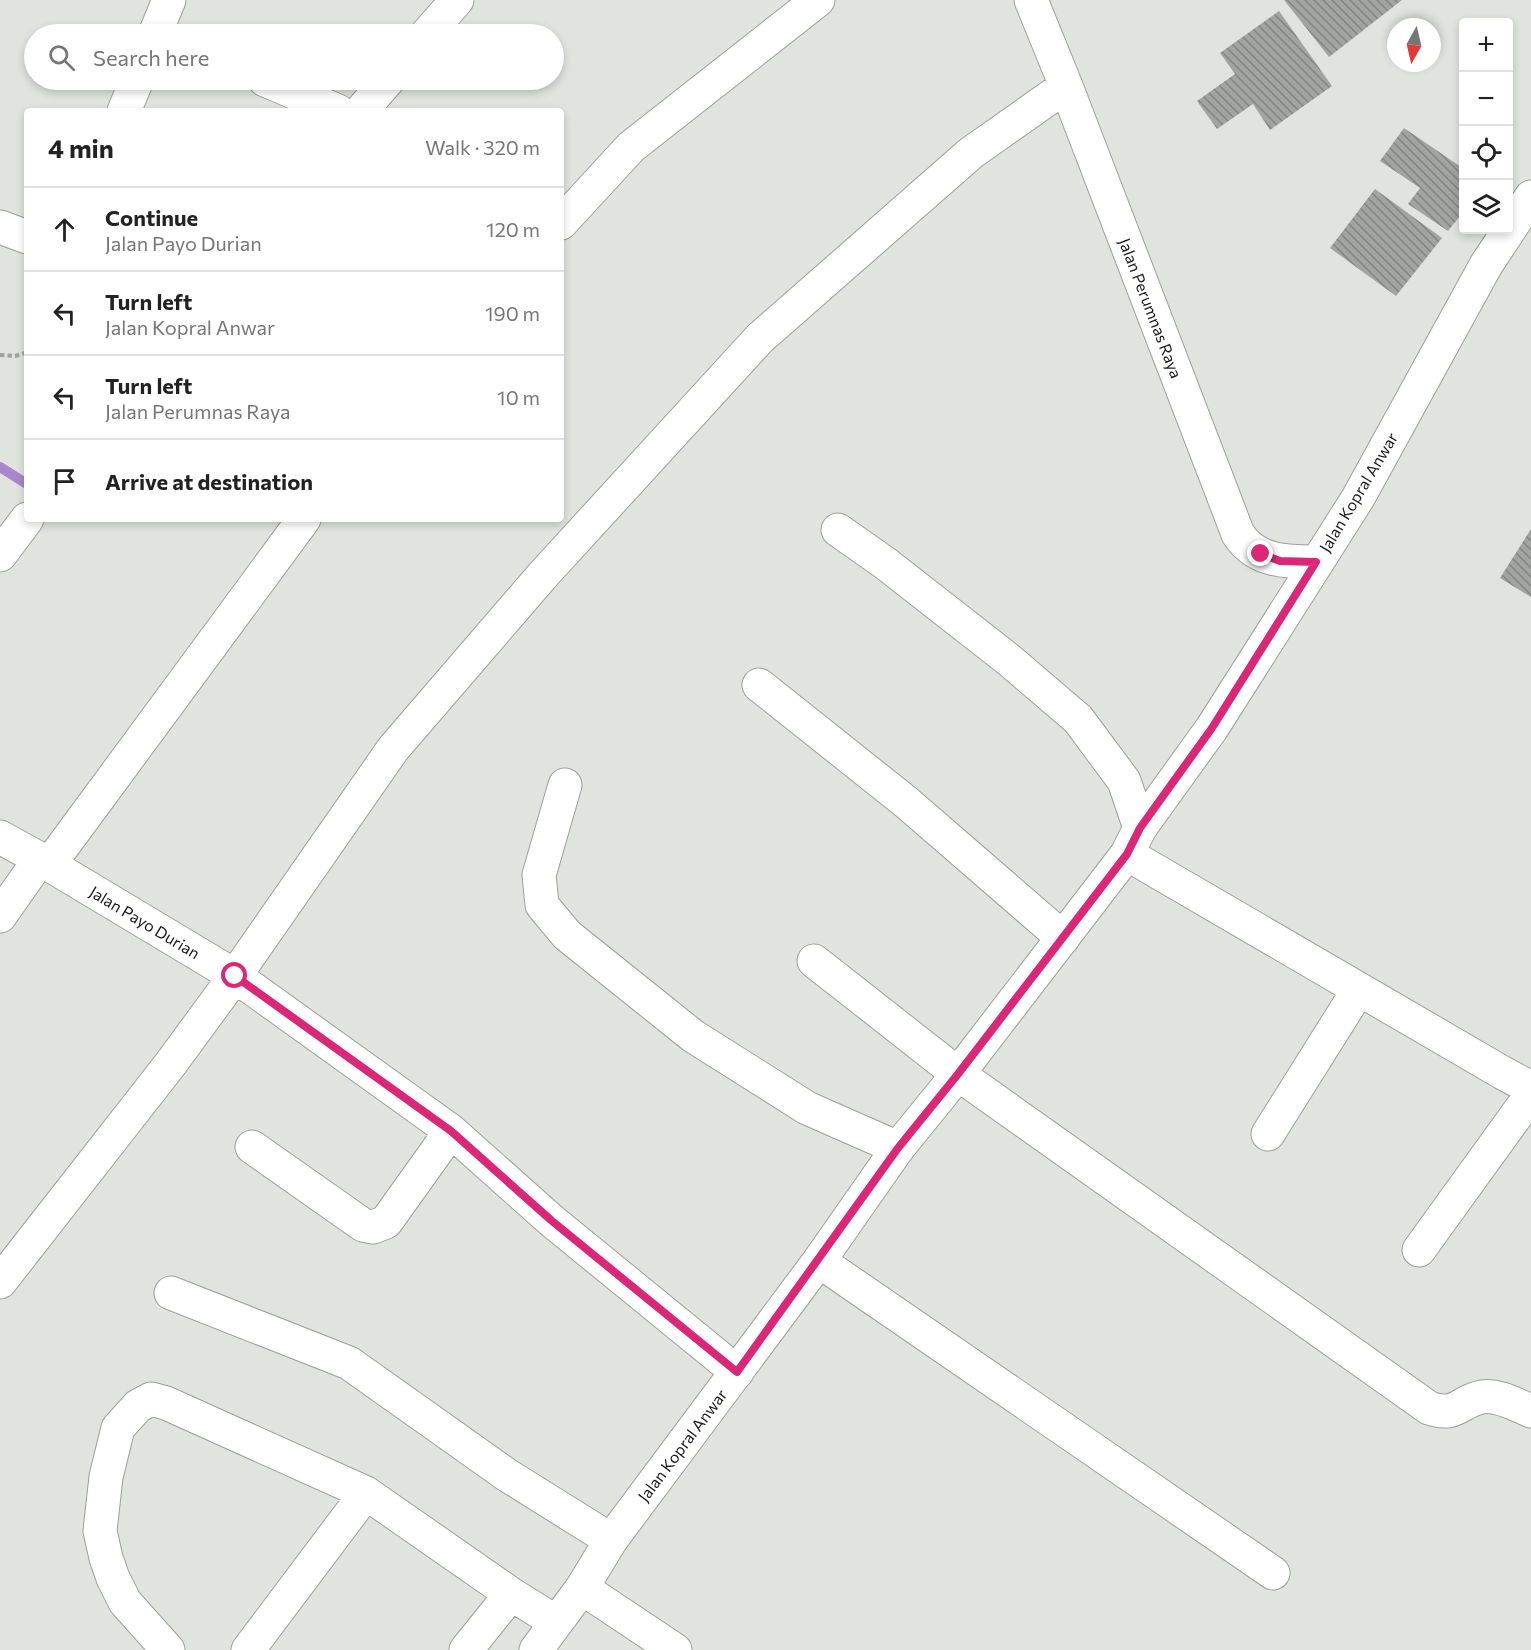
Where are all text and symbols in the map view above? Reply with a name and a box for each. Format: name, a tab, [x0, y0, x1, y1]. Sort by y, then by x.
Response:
north arrow	[1387, 18, 1441, 72]
map controls	[1459, 18, 1513, 234]
button: +	[1459, 18, 1513, 72]
search box	[24, 24, 564, 90]
icon: search	[45, 41, 78, 74]
text: Search here	[93, 44, 209, 71]
button: −	[1459, 72, 1513, 126]
button: locate	[1459, 126, 1513, 180]
text: 4 min	[48, 132, 114, 163]
text: Walk · 320 m	[425, 135, 540, 159]
button: layers	[1459, 180, 1513, 234]
text: Continue	[105, 204, 198, 231]
icon: ahead	[48, 213, 81, 246]
text: 120 m	[486, 217, 540, 241]
text: Jalan Payo Durian	[105, 231, 262, 255]
street label: Jalan Perumnas Raya	[1116, 235, 1186, 381]
text: Turn left	[105, 288, 192, 315]
icon: left	[48, 297, 81, 330]
text: 190 m	[485, 301, 540, 325]
text: Jalan Kopral Anwar	[105, 315, 275, 339]
text: Turn left	[105, 372, 192, 399]
icon: left	[48, 381, 81, 414]
text: 10 m	[497, 385, 540, 409]
text: Jalan Perumnas Raya	[105, 399, 291, 423]
street label: Jalan Kopral Anwar	[1315, 428, 1401, 555]
icon: arrive	[48, 465, 81, 498]
text: Arrive at destination	[105, 468, 313, 495]
route end	[1247, 540, 1273, 566]
street label: Jalan Payo Durian	[86, 882, 204, 962]
route start	[221, 962, 247, 988]
street label: Jalan Kopral Anwar	[633, 1384, 731, 1505]

